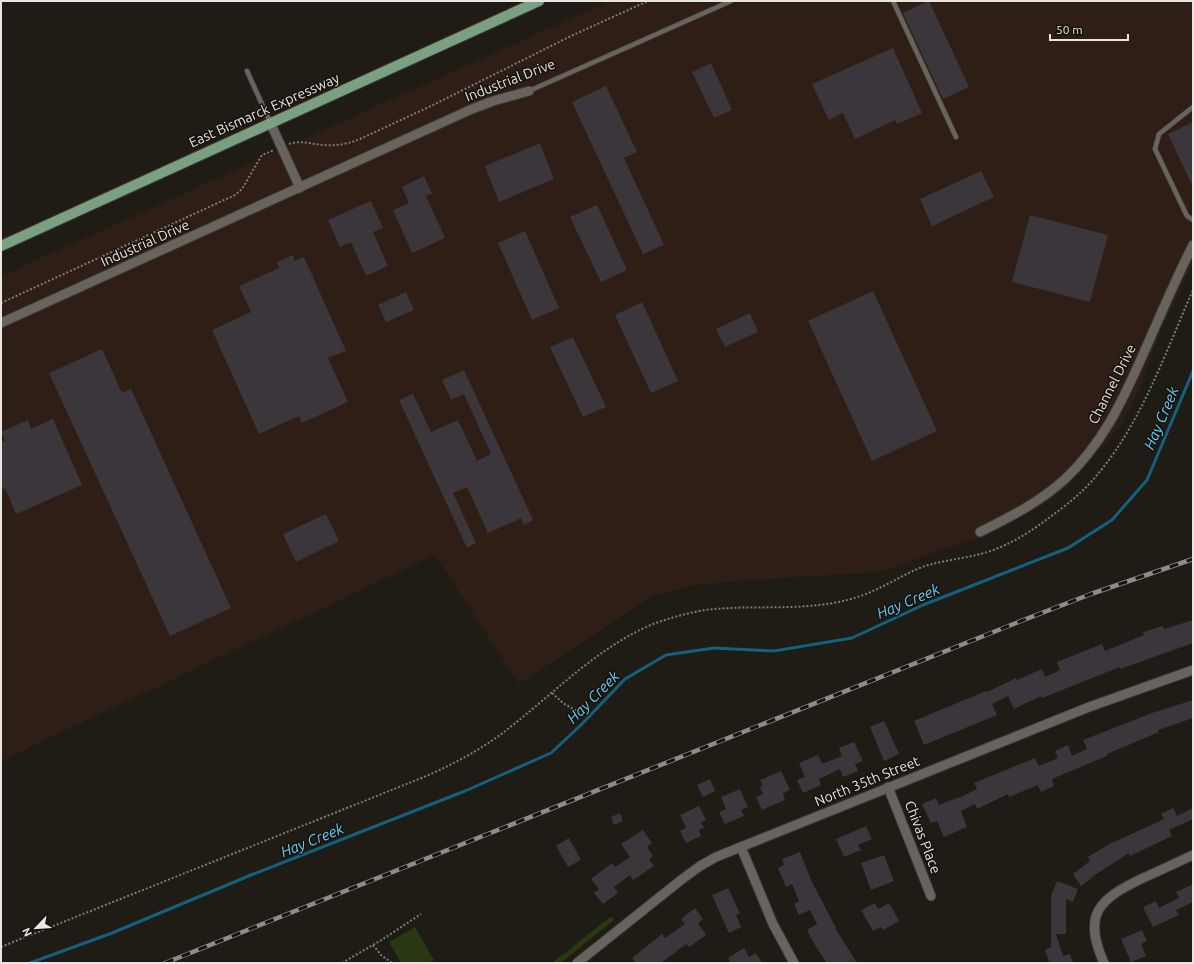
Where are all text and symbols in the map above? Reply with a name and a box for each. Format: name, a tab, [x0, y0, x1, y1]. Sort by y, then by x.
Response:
scale bar	[1050, 16, 1128, 42]
text: 50 m	[1056, 23, 1083, 36]
street label: Industrial Drive	[463, 55, 557, 105]
street label: East Bismarck Expressway	[186, 69, 342, 150]
street label: Industrial Drive	[98, 216, 192, 270]
street label: Channel Drive	[1085, 341, 1139, 427]
water label: Hay Creek	[1140, 384, 1182, 452]
water label: Hay Creek	[874, 580, 942, 622]
water label: Hay Creek	[563, 667, 623, 727]
street label: North 35th Street	[812, 752, 922, 809]
street label: Chivas Place	[902, 798, 944, 876]
water label: Hay Creek	[278, 820, 346, 860]
north arrow	[16, 908, 56, 948]
text: N	[20, 926, 34, 938]

